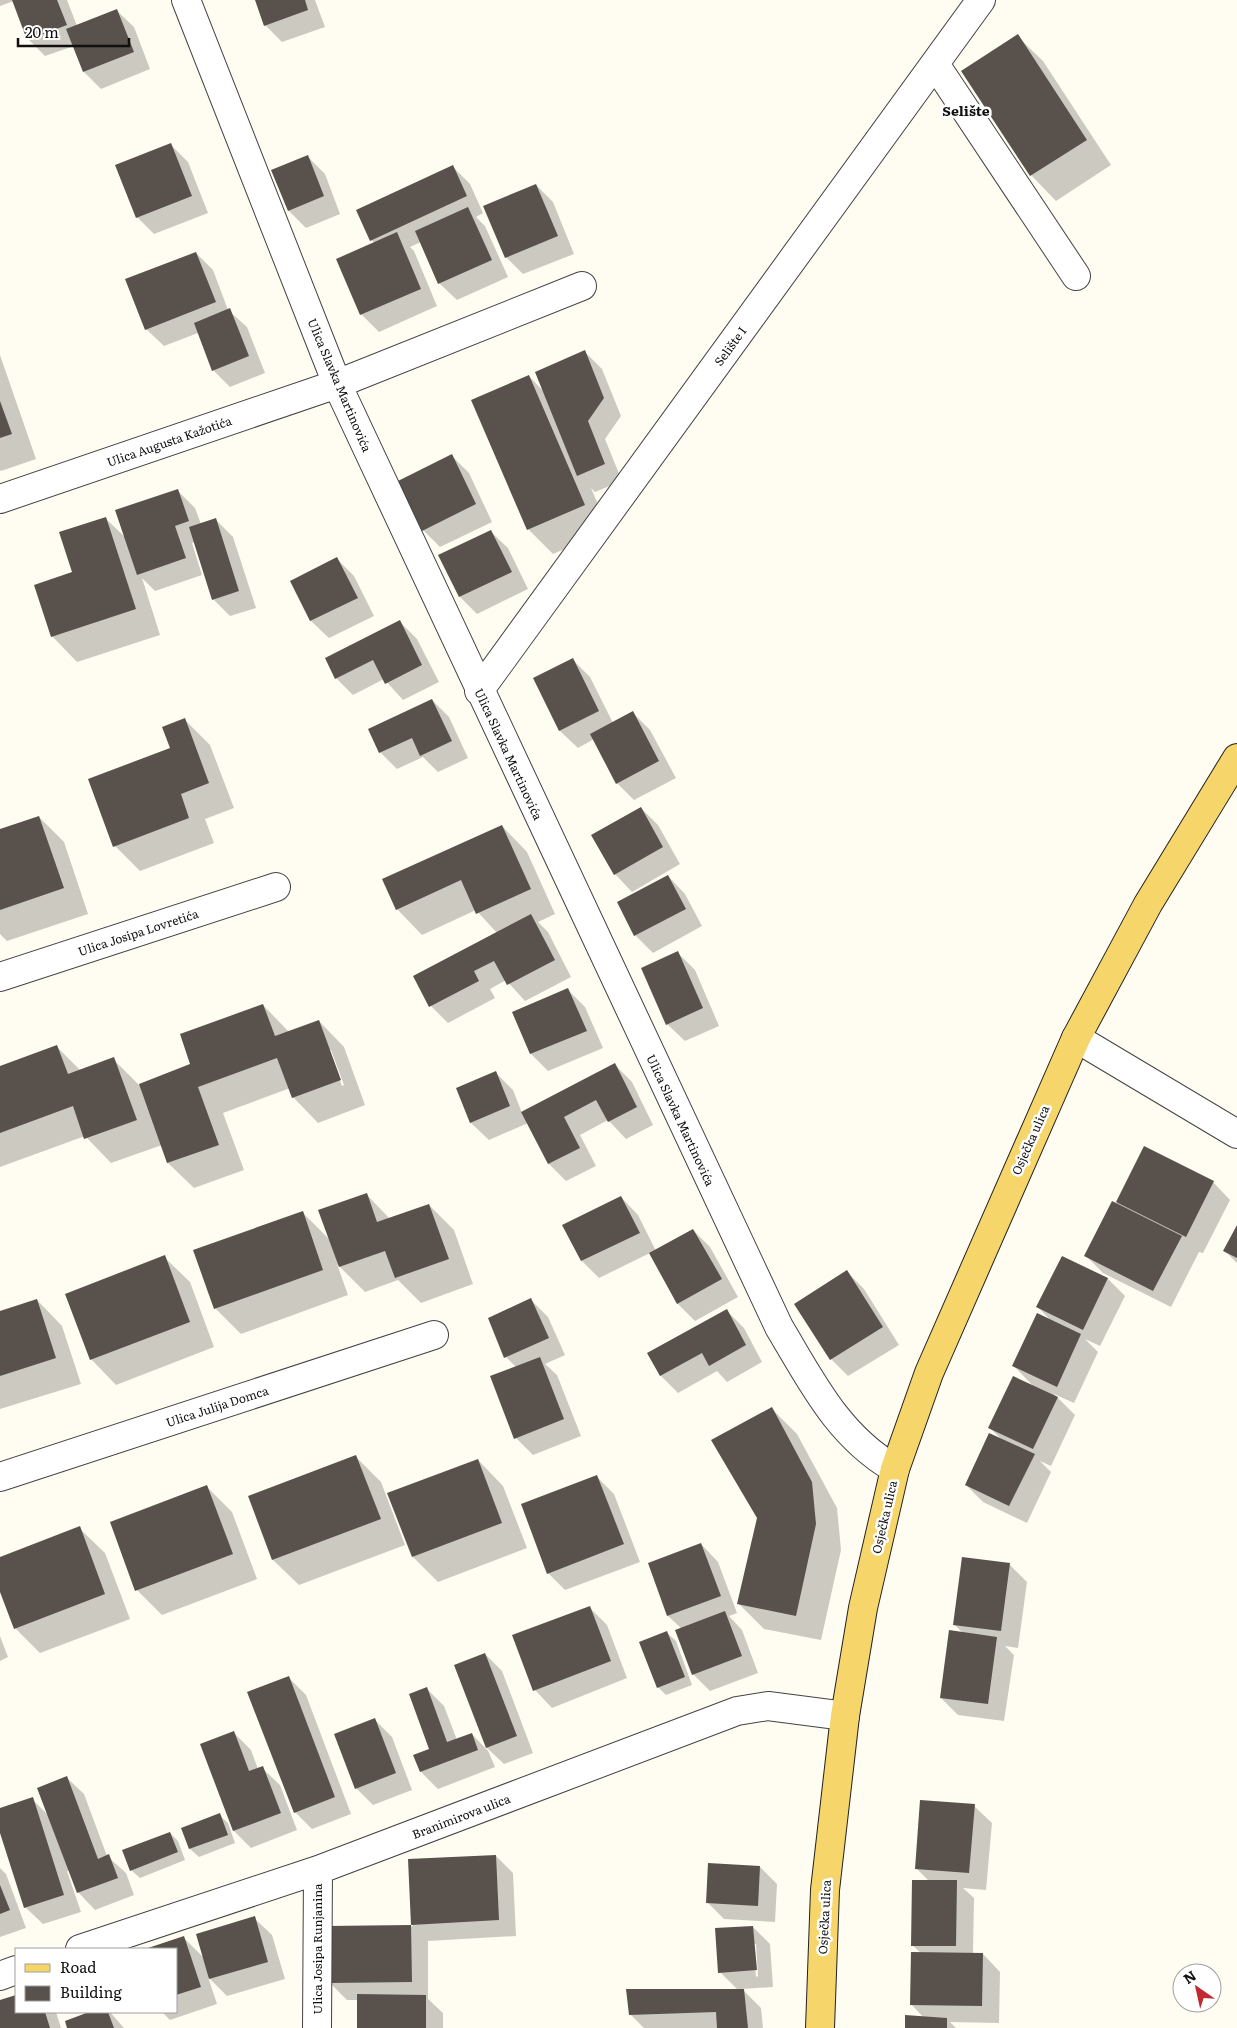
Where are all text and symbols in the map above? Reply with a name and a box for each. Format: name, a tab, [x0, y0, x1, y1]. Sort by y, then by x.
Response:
scale bar	[18, 15, 129, 47]
text: 20 m	[25, 20, 59, 43]
district label: Selište	[942, 100, 990, 120]
street label: Ulica Slavka Martinovića	[304, 315, 377, 455]
street label: Selište I	[710, 322, 751, 369]
street label: Ulica Augusta Kažotića	[104, 411, 234, 471]
street label: Ulica Slavka Martinovića	[470, 685, 548, 823]
street label: Ulica Josipa Lovretića	[75, 904, 201, 960]
street label: Ulica Slavka Martinovića	[642, 1051, 720, 1189]
street label: Osječka ulica	[1007, 1102, 1054, 1178]
street label: Ulica Julija Domca	[163, 1381, 271, 1431]
street label: Osječka ulica	[867, 1478, 901, 1555]
street label: Branimirova ulica	[409, 1789, 513, 1843]
street label: Osječka ulica	[813, 1879, 835, 1955]
street label: Ulica Josipa Runjanina	[308, 1883, 326, 2015]
legend	[15, 1948, 178, 2013]
text: Road	[60, 1955, 96, 1978]
north arrow	[1172, 1963, 1222, 2013]
text: N	[1179, 1965, 1200, 1988]
text: Building	[60, 1980, 122, 2003]

